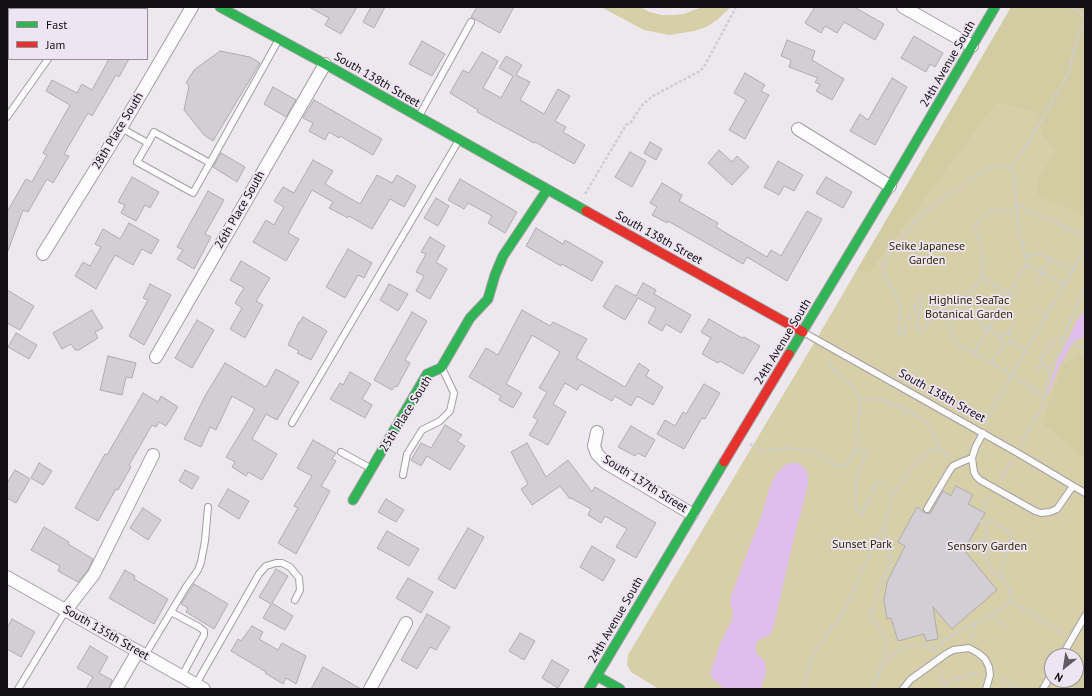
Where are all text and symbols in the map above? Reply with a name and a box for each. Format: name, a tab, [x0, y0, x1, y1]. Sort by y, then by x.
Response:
legend	[8, 8, 148, 60]
text: Fast	[46, 17, 67, 32]
street label: 24th Avenue South	[917, 18, 979, 110]
text: Jam	[46, 37, 65, 52]
street label: South 138th Street	[331, 49, 423, 111]
street label: 28th Place South	[89, 90, 147, 172]
street label: 26th Place South	[212, 169, 268, 251]
street label: South 138th Street	[613, 208, 705, 268]
park label: Seike Japanese Garden	[889, 240, 965, 268]
park label: Highline SeaTac Botanical Garden	[925, 294, 1013, 322]
street label: 24th Avenue South	[752, 297, 814, 387]
street label: South 138th Street	[896, 366, 988, 426]
street label: 25th Place South	[377, 373, 435, 455]
street label: South 137th Street	[600, 452, 690, 516]
park label: Sunset Park	[832, 538, 892, 552]
park label: Sensory Garden	[947, 540, 1027, 554]
street label: 24th Avenue South	[585, 574, 647, 666]
street label: South 135th Street	[60, 602, 152, 664]
north arrow	[1044, 648, 1084, 688]
text: N	[1052, 670, 1065, 685]

